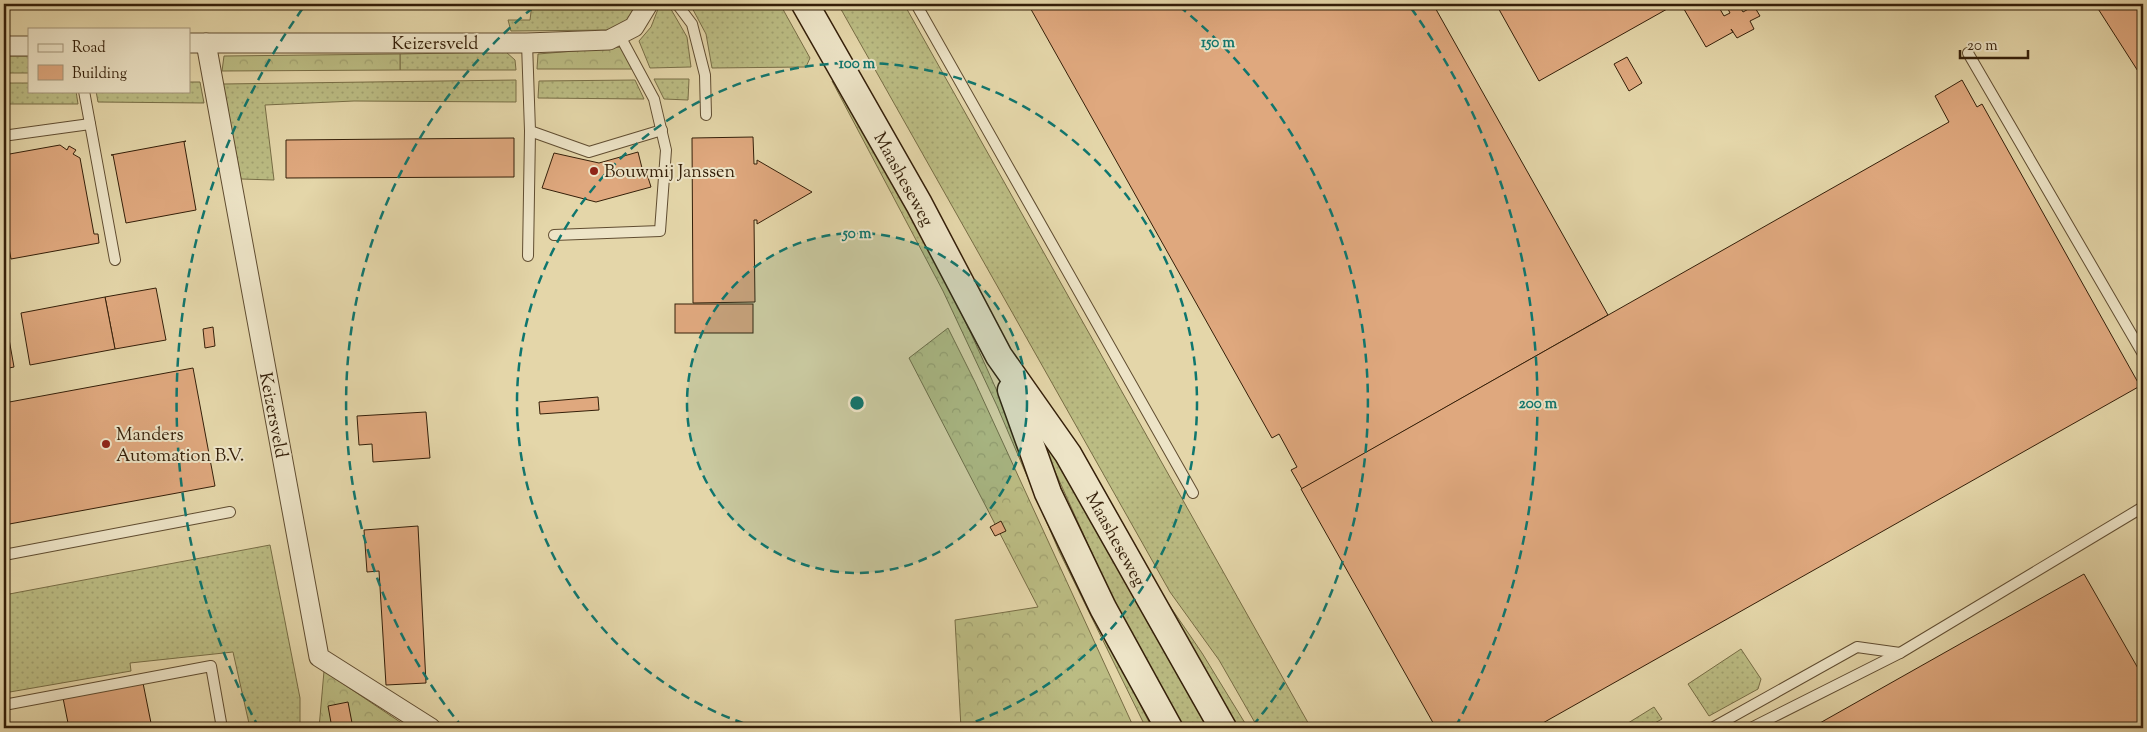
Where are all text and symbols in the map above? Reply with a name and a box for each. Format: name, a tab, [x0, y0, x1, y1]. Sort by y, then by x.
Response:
legend	[28, 28, 190, 92]
scale bar	[1960, 28, 2027, 60]
street label: Keizersveld	[392, 32, 478, 58]
text: 150 m	[1201, 33, 1235, 54]
text: 20 m	[1967, 36, 1998, 57]
text: Road	[72, 38, 106, 59]
text: 100 m	[839, 54, 876, 75]
text: Building	[72, 64, 127, 85]
street label: Maasheseweg	[866, 128, 939, 232]
place label: Bouwmij Janssen	[604, 160, 736, 186]
marker: Bouwmij Janssen	[588, 165, 600, 177]
text: 50 m	[842, 224, 872, 245]
street label: Keizersveld	[251, 370, 293, 461]
centre of rings	[848, 394, 866, 412]
text: 200 m	[1519, 394, 1558, 415]
place label: Manders Automation B.V.	[116, 423, 244, 470]
marker: Manders Automation B.V.	[100, 438, 112, 450]
street label: Maasheseweg	[1078, 488, 1151, 592]

